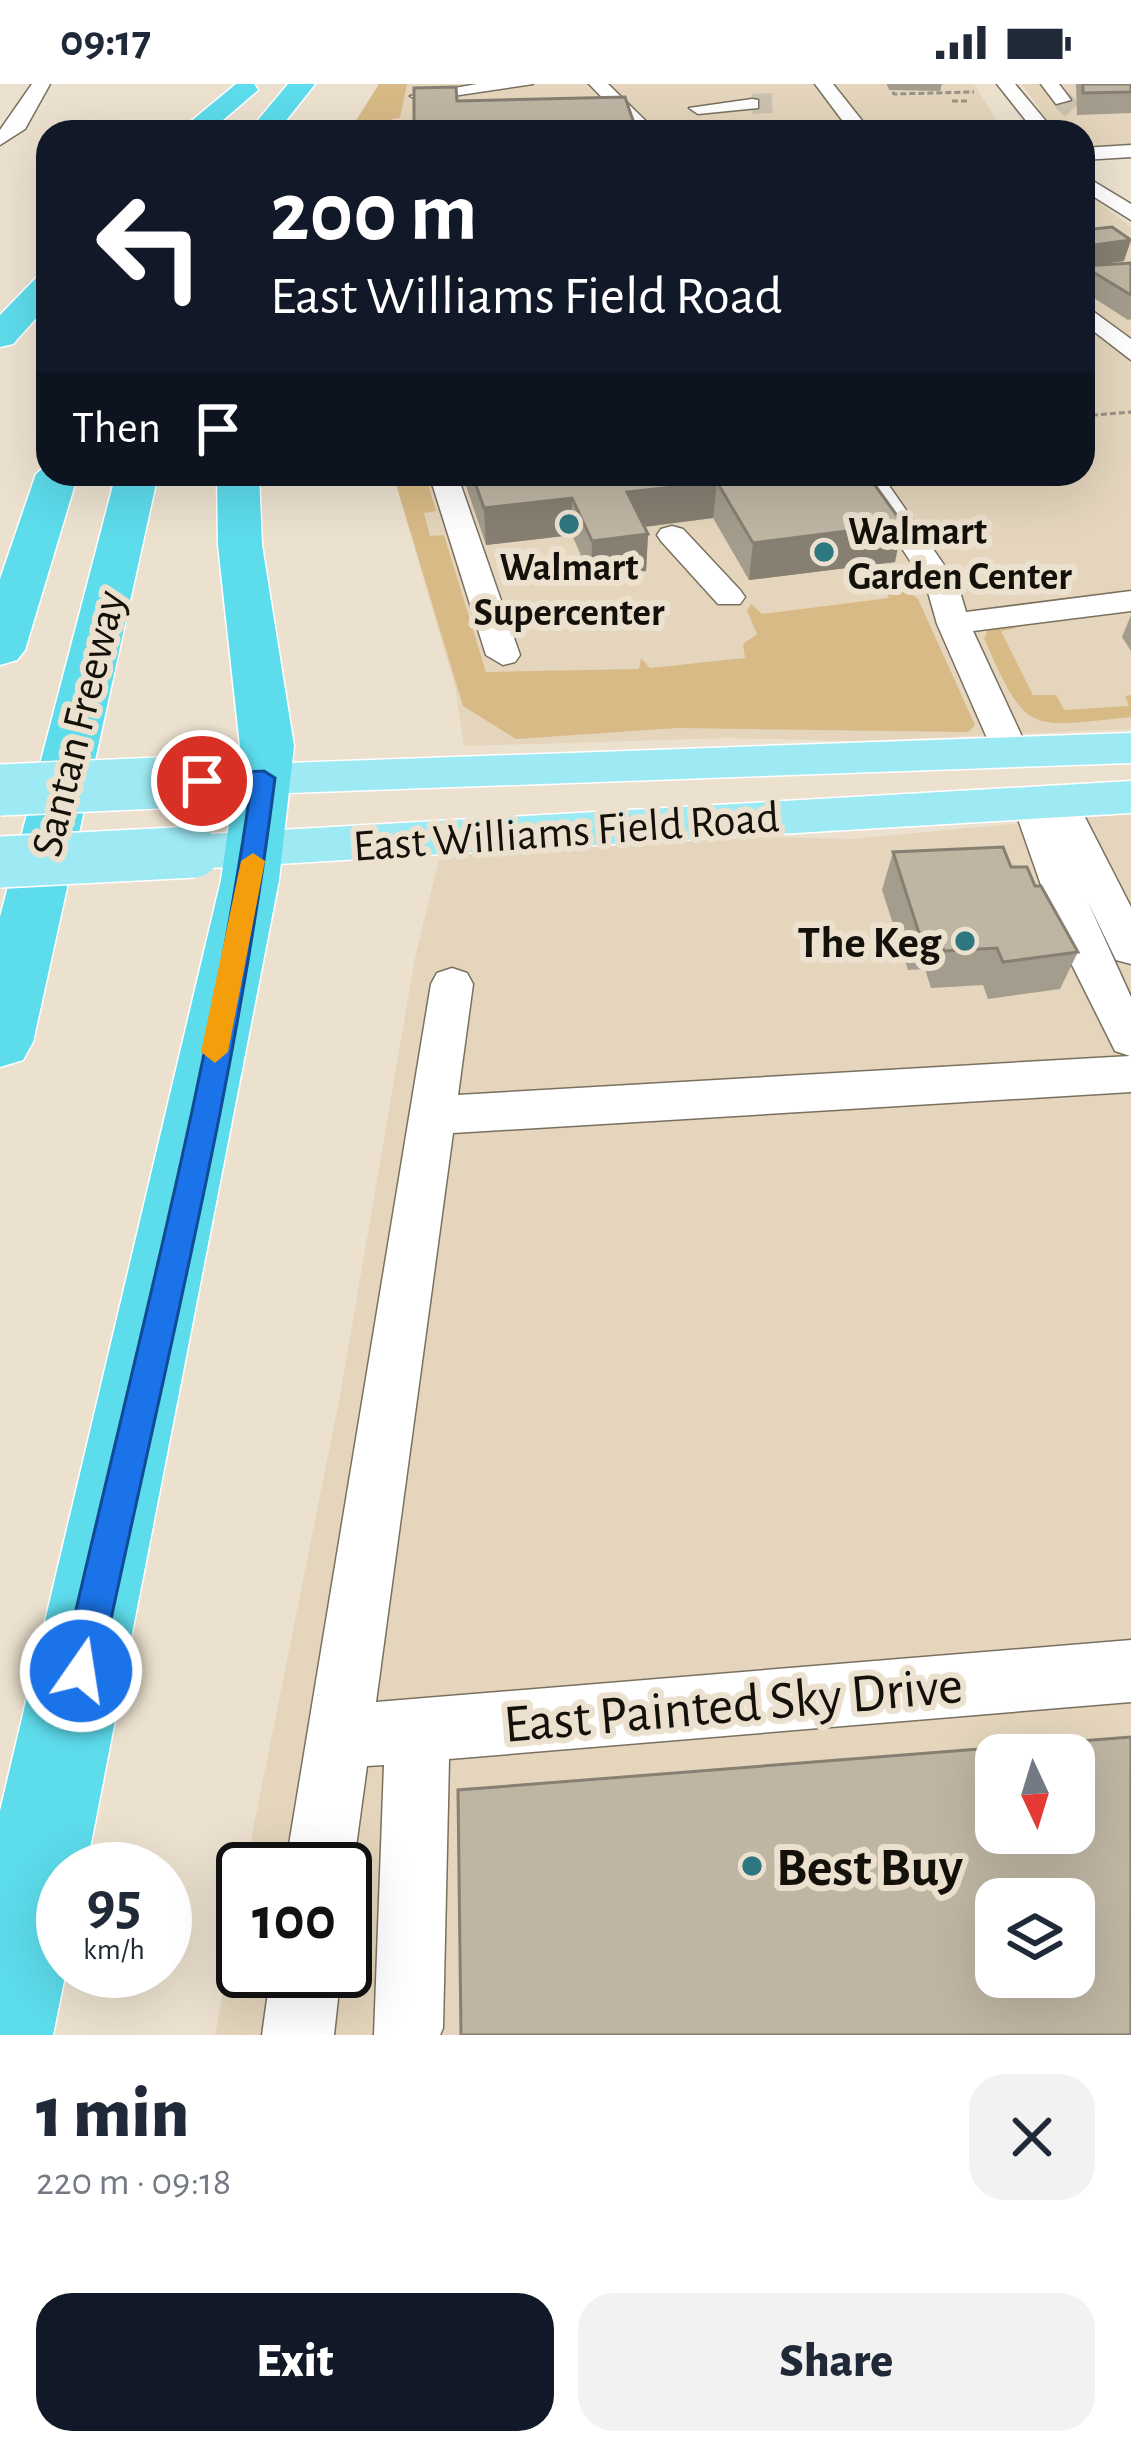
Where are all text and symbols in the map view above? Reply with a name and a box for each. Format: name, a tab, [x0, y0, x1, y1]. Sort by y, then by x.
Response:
text: 09:17	[60, 19, 151, 64]
icon: left	[72, 168, 228, 324]
text: 200 m	[270, 172, 478, 256]
text: East Williams Field Road	[270, 270, 783, 324]
icon: arrive	[185, 396, 251, 462]
text: Then	[72, 406, 161, 451]
marker: Walmart Supercenter	[556, 511, 582, 537]
place label: Walmart Garden Center	[848, 513, 1072, 597]
marker: Walmart Garden Center	[811, 539, 837, 565]
place label: Walmart Supercenter	[474, 549, 665, 633]
street label: Santan Freeway	[25, 586, 134, 861]
pin	[151, 730, 253, 832]
icon: arrive	[169, 748, 235, 814]
street label: East Williams Field Road	[352, 795, 781, 870]
place label: The Keg	[798, 921, 941, 966]
marker: The Keg	[952, 928, 978, 954]
position arrow	[18, 1608, 144, 1734]
street label: East Painted Sky Drive	[501, 1659, 965, 1753]
north arrow	[975, 1734, 1095, 1854]
map controls	[975, 1734, 1095, 1998]
speed limit sign: 100	[216, 1842, 372, 1998]
place label: Best Buy	[776, 1842, 964, 1896]
marker: Best Buy	[739, 1853, 765, 1879]
text: 95	[87, 1875, 141, 1935]
button: layers	[975, 1878, 1095, 1998]
text: km/h	[83, 1935, 145, 1965]
button: close	[969, 2074, 1095, 2200]
text: 1 min	[36, 2078, 189, 2150]
text: 220 m · 09:18	[36, 2163, 231, 2202]
button: Exit	[36, 2293, 554, 2431]
button: Share	[578, 2293, 1095, 2431]

